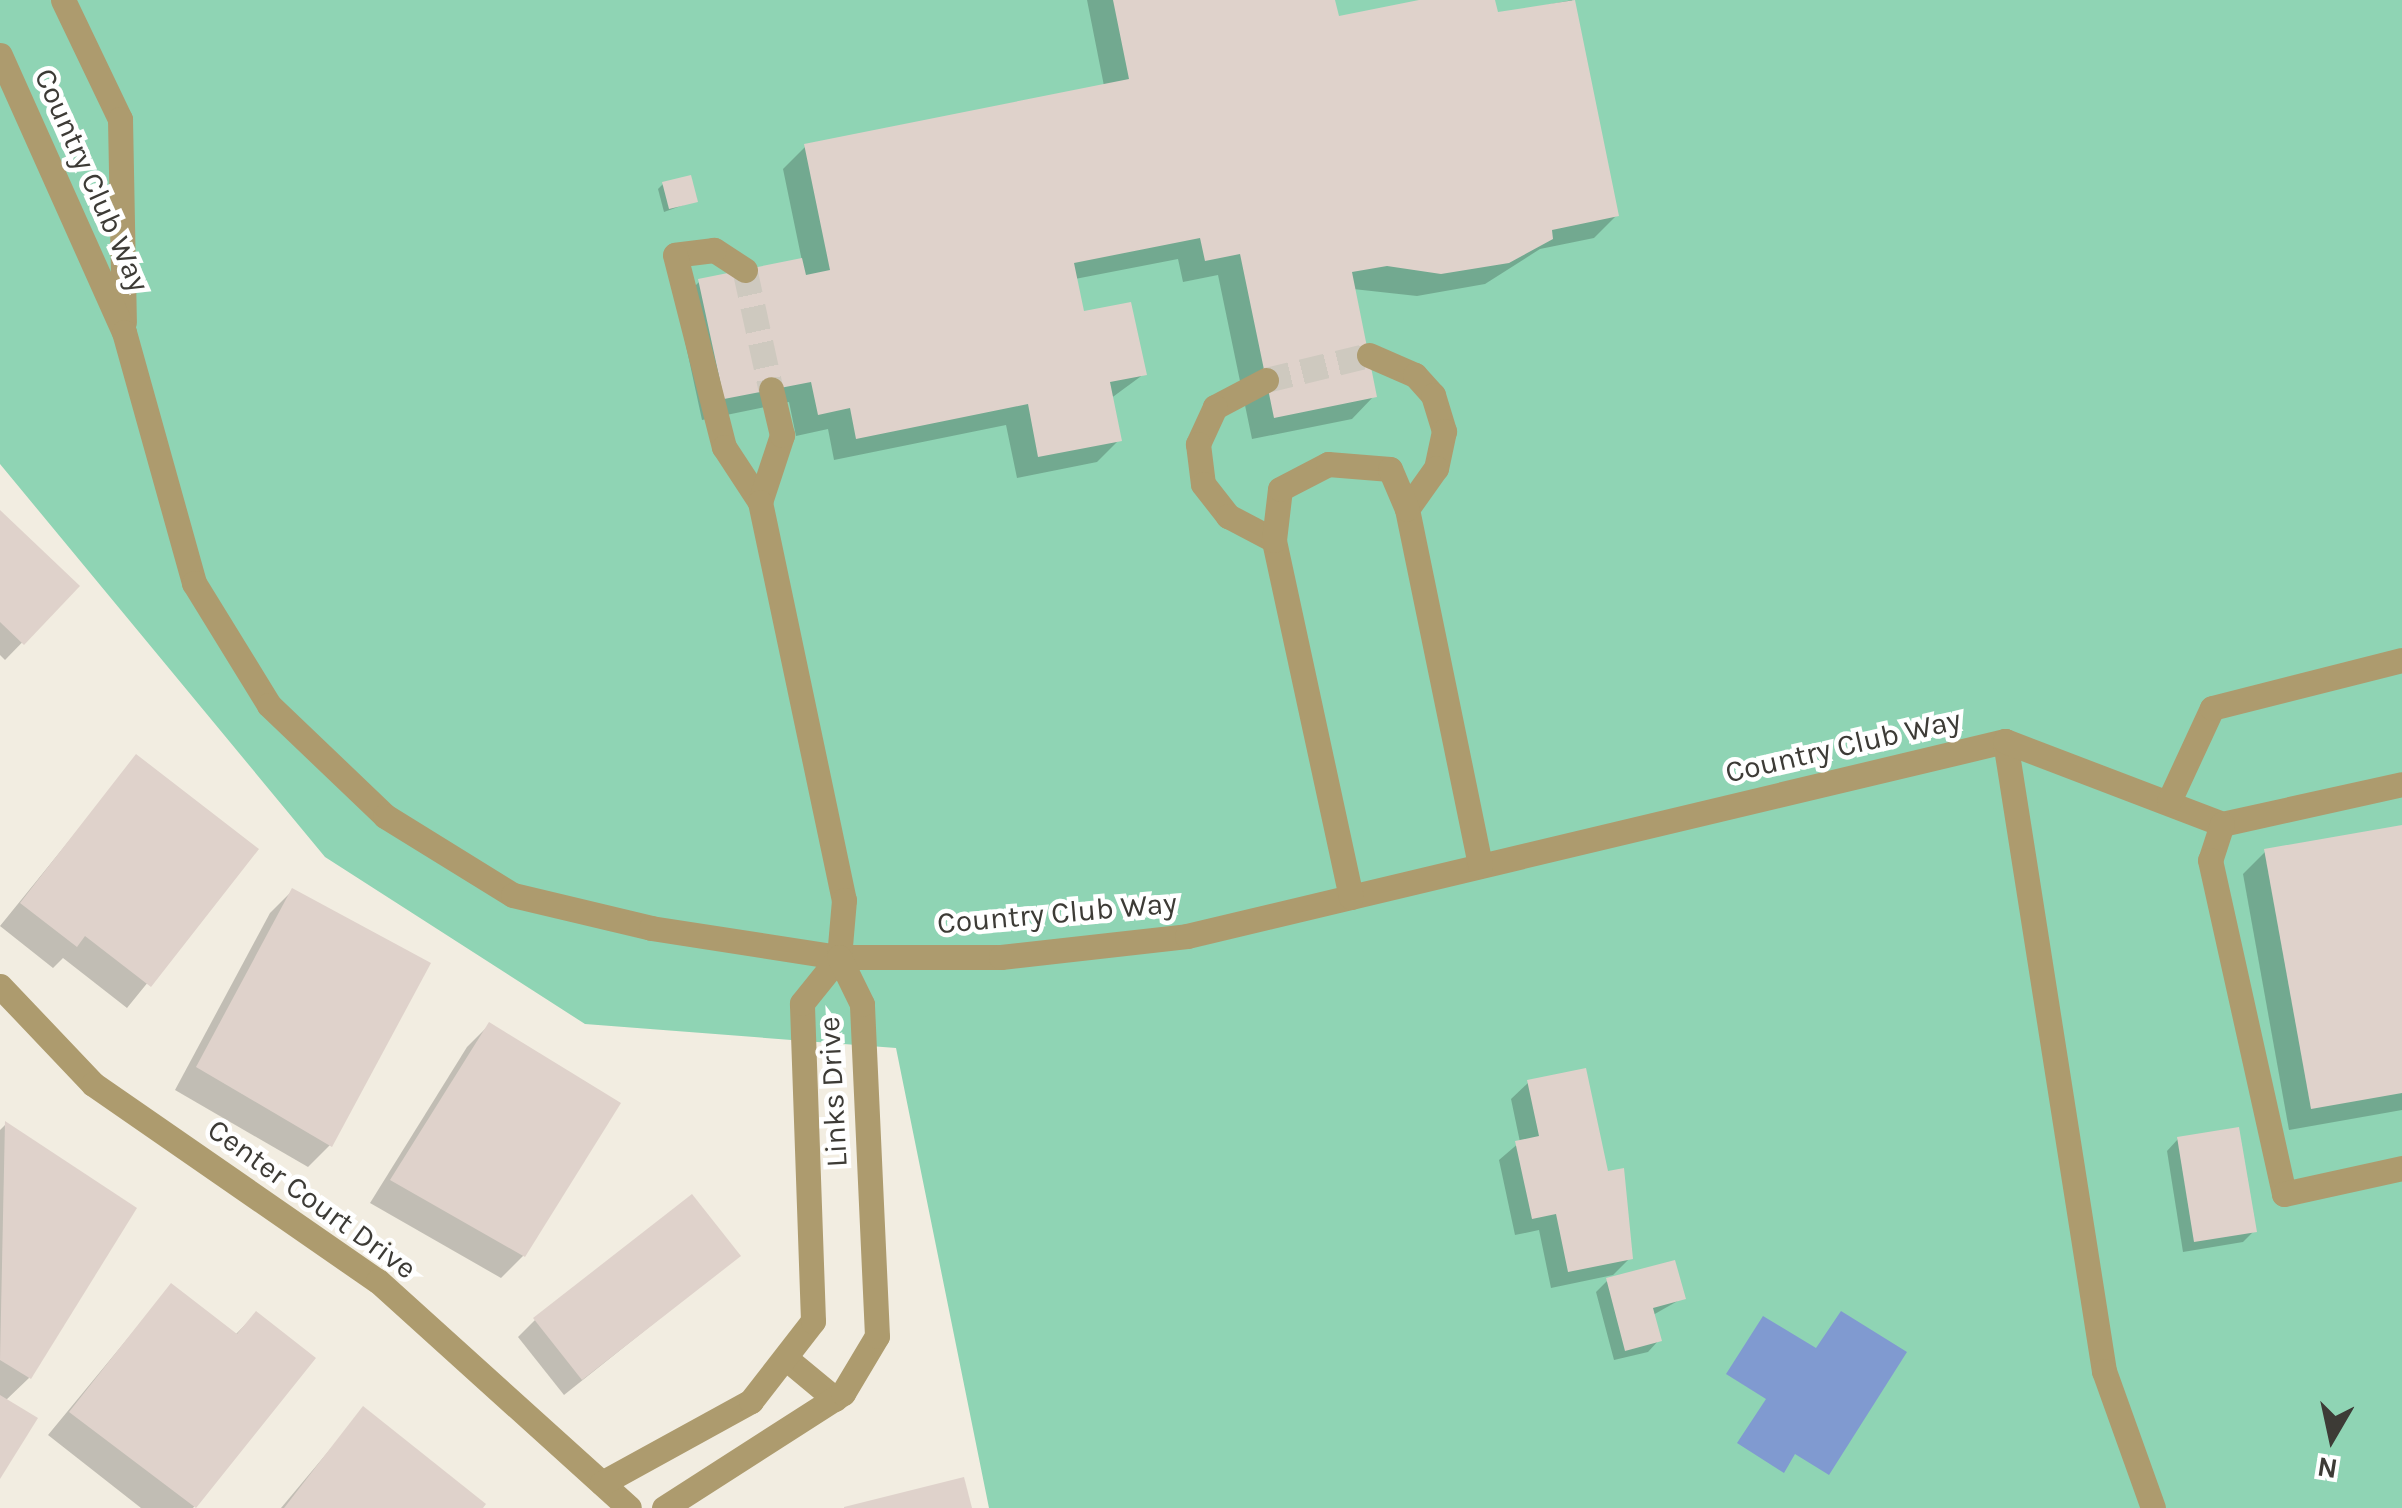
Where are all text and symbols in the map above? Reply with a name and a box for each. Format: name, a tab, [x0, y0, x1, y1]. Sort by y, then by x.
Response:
street label: Country Club Way	[27, 63, 157, 297]
street label: Country Club Way	[1722, 701, 1964, 791]
street label: Country Club Way	[936, 885, 1178, 941]
street label: Links Drive	[811, 1016, 855, 1168]
street label: Center Court Drive	[201, 1111, 423, 1287]
north arrow	[2282, 1388, 2382, 1488]
text: N	[2315, 1450, 2340, 1486]

